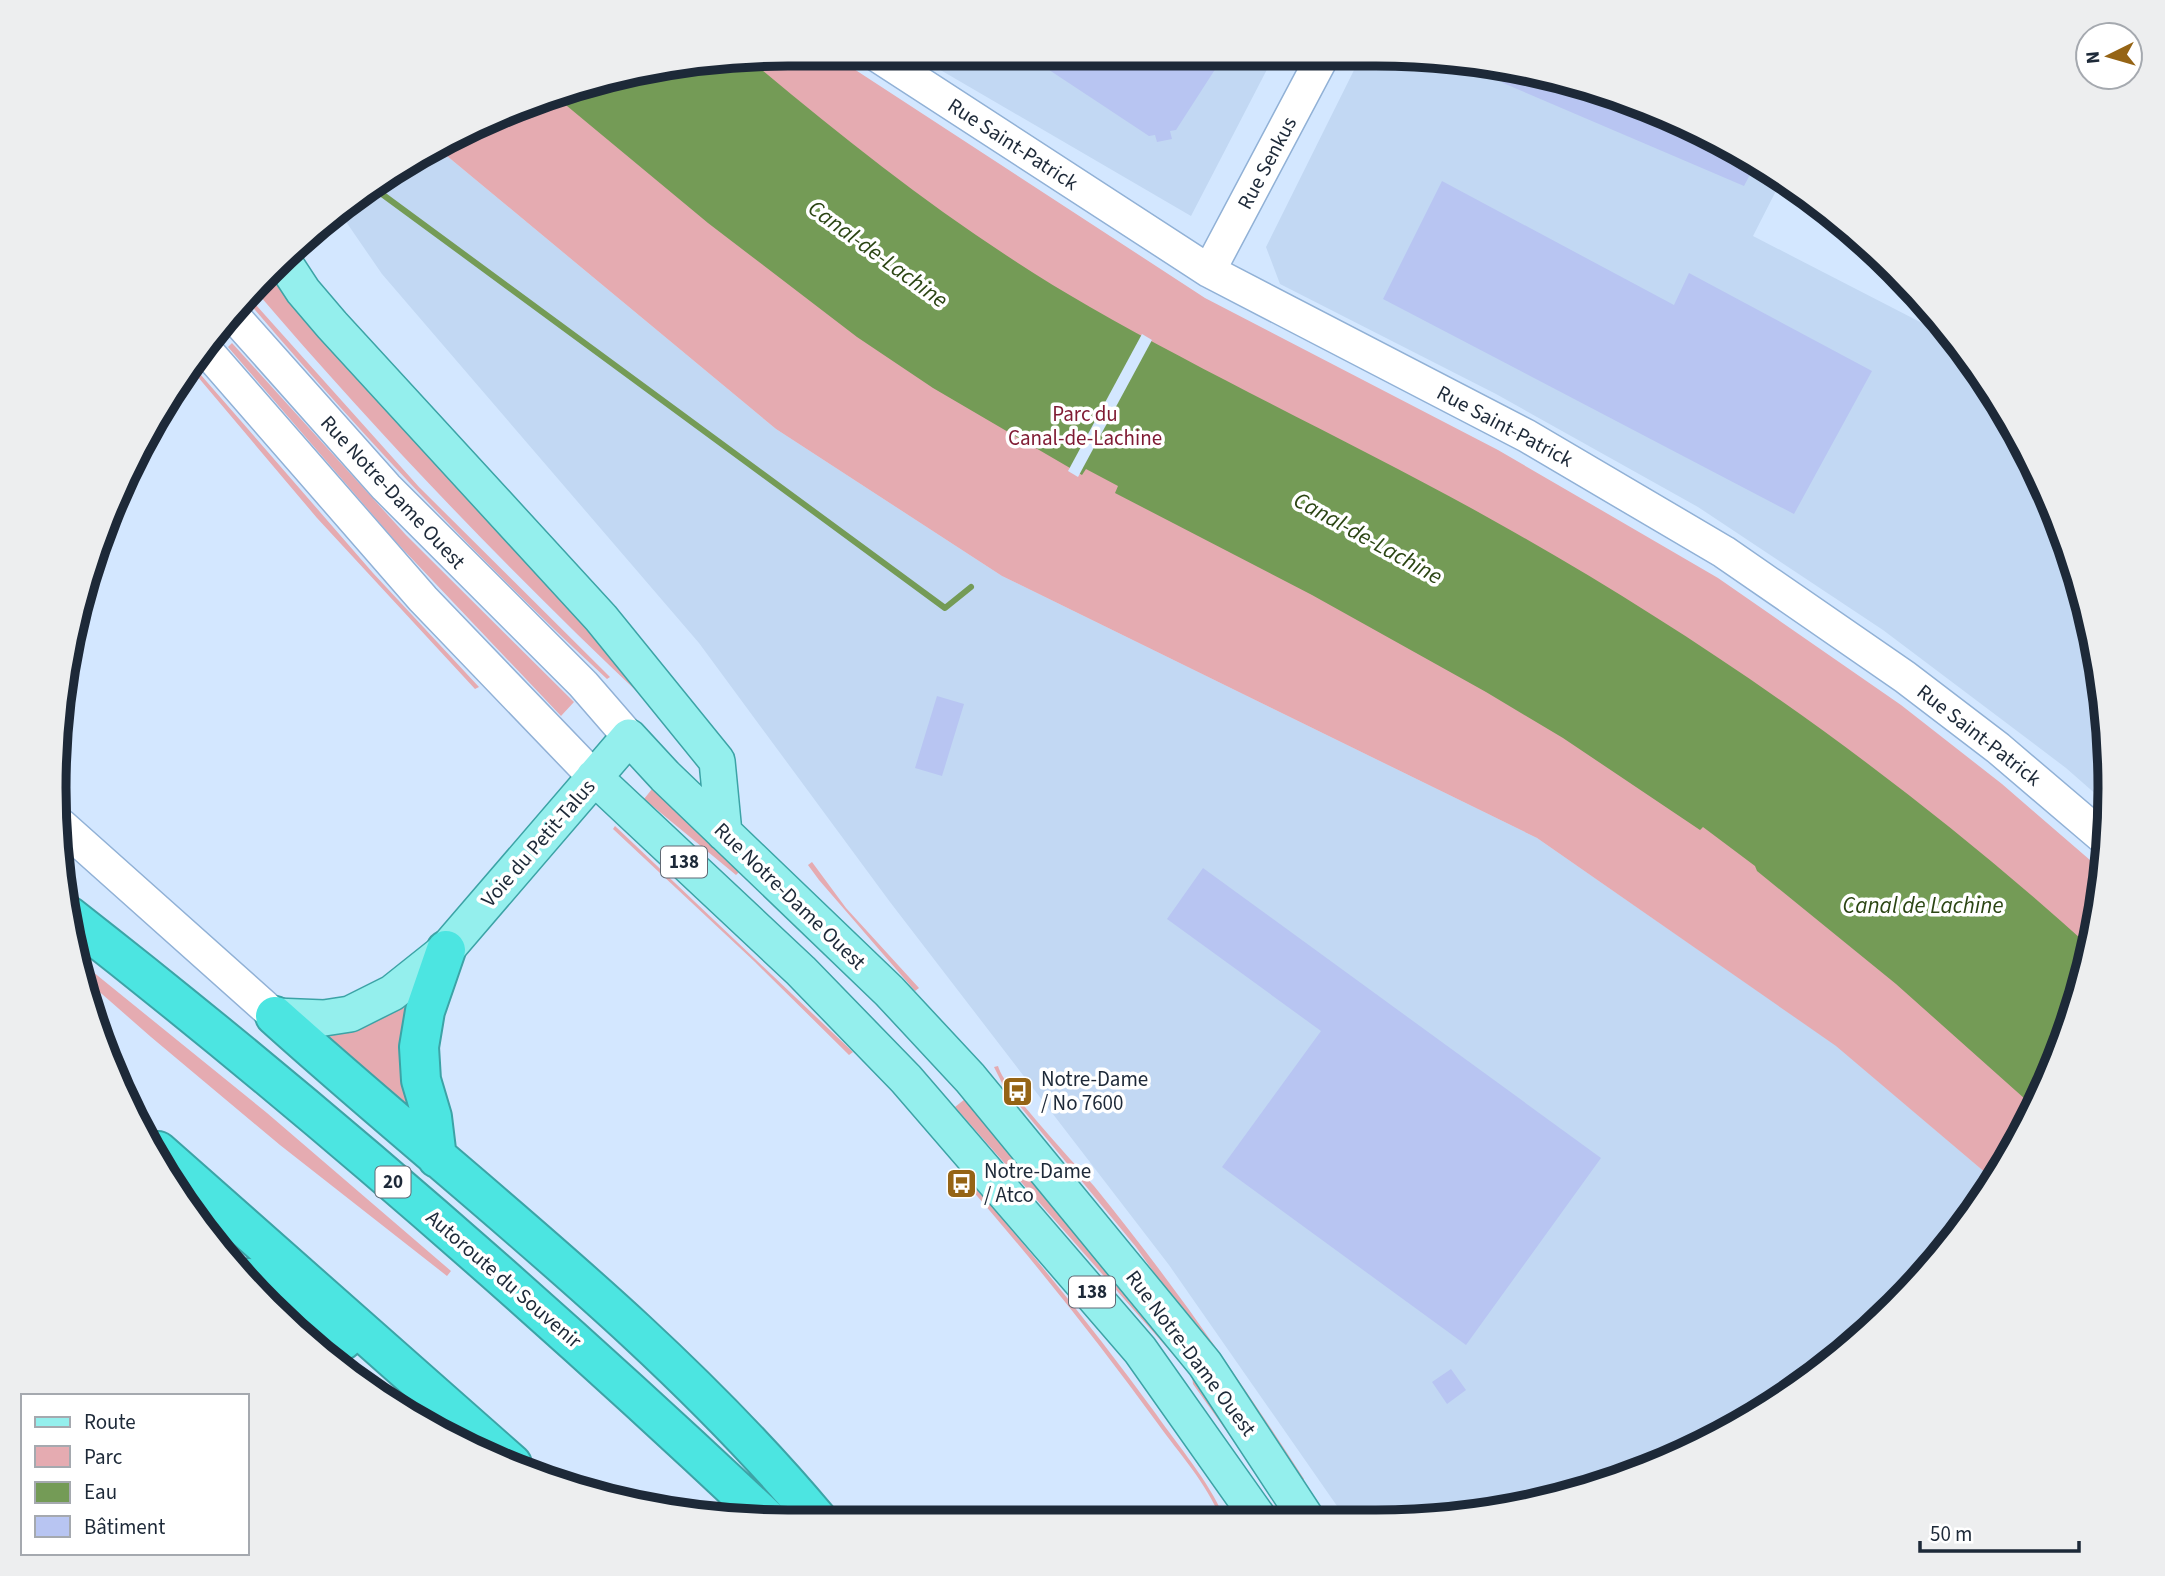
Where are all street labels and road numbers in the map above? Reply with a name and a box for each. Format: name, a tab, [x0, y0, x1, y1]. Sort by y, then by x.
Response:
street label: Rue Saint-Patrick	[942, 90, 1085, 198]
street label: Rue Senkus	[1230, 111, 1304, 215]
street label: Rue Saint-Patrick	[1432, 377, 1579, 475]
street label: Rue Notre-Dame Ouest	[314, 408, 472, 576]
street label: Rue Saint-Patrick	[1911, 677, 2048, 793]
street label: Voie du Petit-Talus	[474, 772, 602, 914]
street label: Rue Notre-Dame Ouest	[707, 815, 873, 977]
road number: 138	[661, 846, 707, 877]
road number: 20	[376, 1166, 410, 1198]
street label: Autoroute du Souvenir	[420, 1203, 589, 1356]
street label: Rue Notre-Dame Ouest	[1119, 1264, 1263, 1442]
road number: 138	[1069, 1276, 1115, 1308]

